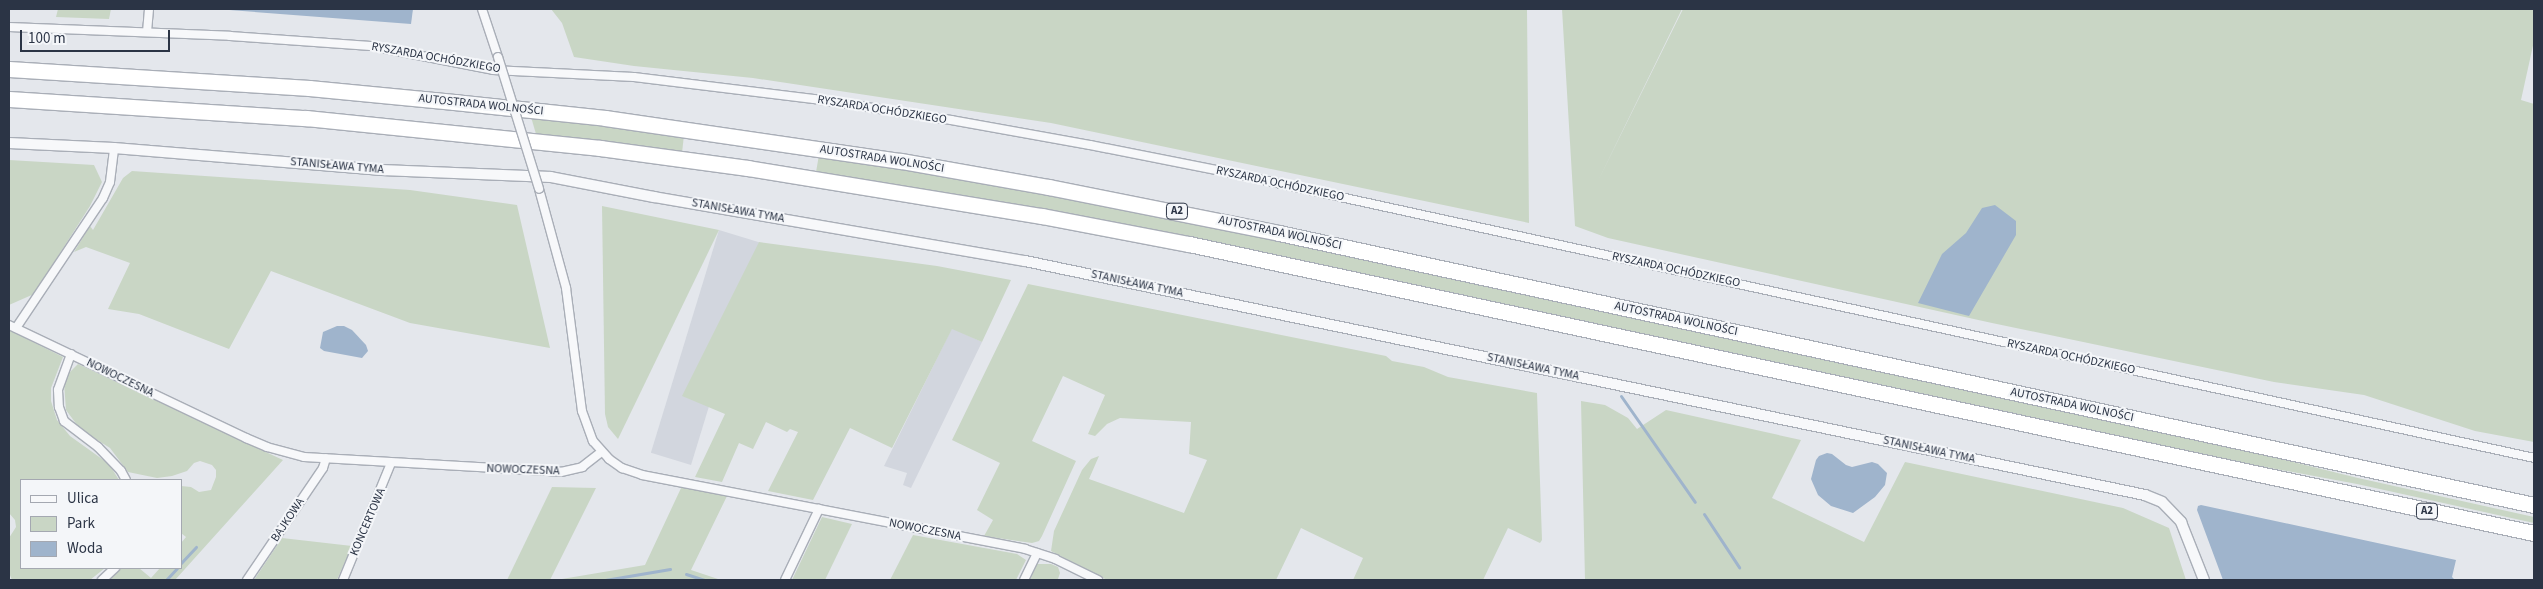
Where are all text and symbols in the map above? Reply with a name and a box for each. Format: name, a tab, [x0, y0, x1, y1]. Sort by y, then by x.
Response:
scale bar	[22, 20, 172, 52]
text: 100 m	[28, 28, 66, 49]
street label: RYSZARDA OCHÓDZKIEGO	[370, 40, 502, 76]
street label: AUTOSTRADA WOLNOŚCI	[418, 91, 544, 119]
street label: RYSZARDA OCHÓDZKIEGO	[816, 93, 948, 127]
street label: AUTOSTRADA WOLNOŚCI	[819, 142, 945, 176]
street label: STANISŁAWA TYMA	[290, 155, 384, 177]
street label: RYSZARDA OCHÓDZKIEGO	[1215, 163, 1345, 205]
street label: STANISŁAWA TYMA	[690, 196, 786, 226]
road number: A2	[1166, 202, 1188, 220]
street label: AUTOSTRADA WOLNOŚCI	[1217, 213, 1343, 253]
street label: RYSZARDA OCHÓDZKIEGO	[1611, 249, 1741, 291]
street label: STANISŁAWA TYMA	[1089, 267, 1185, 301]
street label: AUTOSTRADA WOLNOŚCI	[1613, 299, 1739, 339]
street label: RYSZARDA OCHÓDZKIEGO	[2006, 336, 2136, 378]
street label: STANISŁAWA TYMA	[1485, 350, 1581, 384]
street label: NOWOCZESNA	[84, 355, 156, 401]
street label: AUTOSTRADA WOLNOŚCI	[2009, 385, 2135, 425]
street label: STANISŁAWA TYMA	[1881, 433, 1977, 467]
street label: NOWOCZESNA	[486, 462, 560, 478]
legend	[20, 479, 182, 569]
street label: KONCERTOWA	[347, 486, 389, 558]
text: Ulica	[67, 488, 98, 509]
street label: BAJKOWA	[268, 495, 308, 545]
road number: A2	[2416, 502, 2438, 520]
text: Park	[67, 513, 95, 534]
street label: NOWOCZESNA	[888, 516, 962, 544]
text: Woda	[67, 538, 103, 559]

